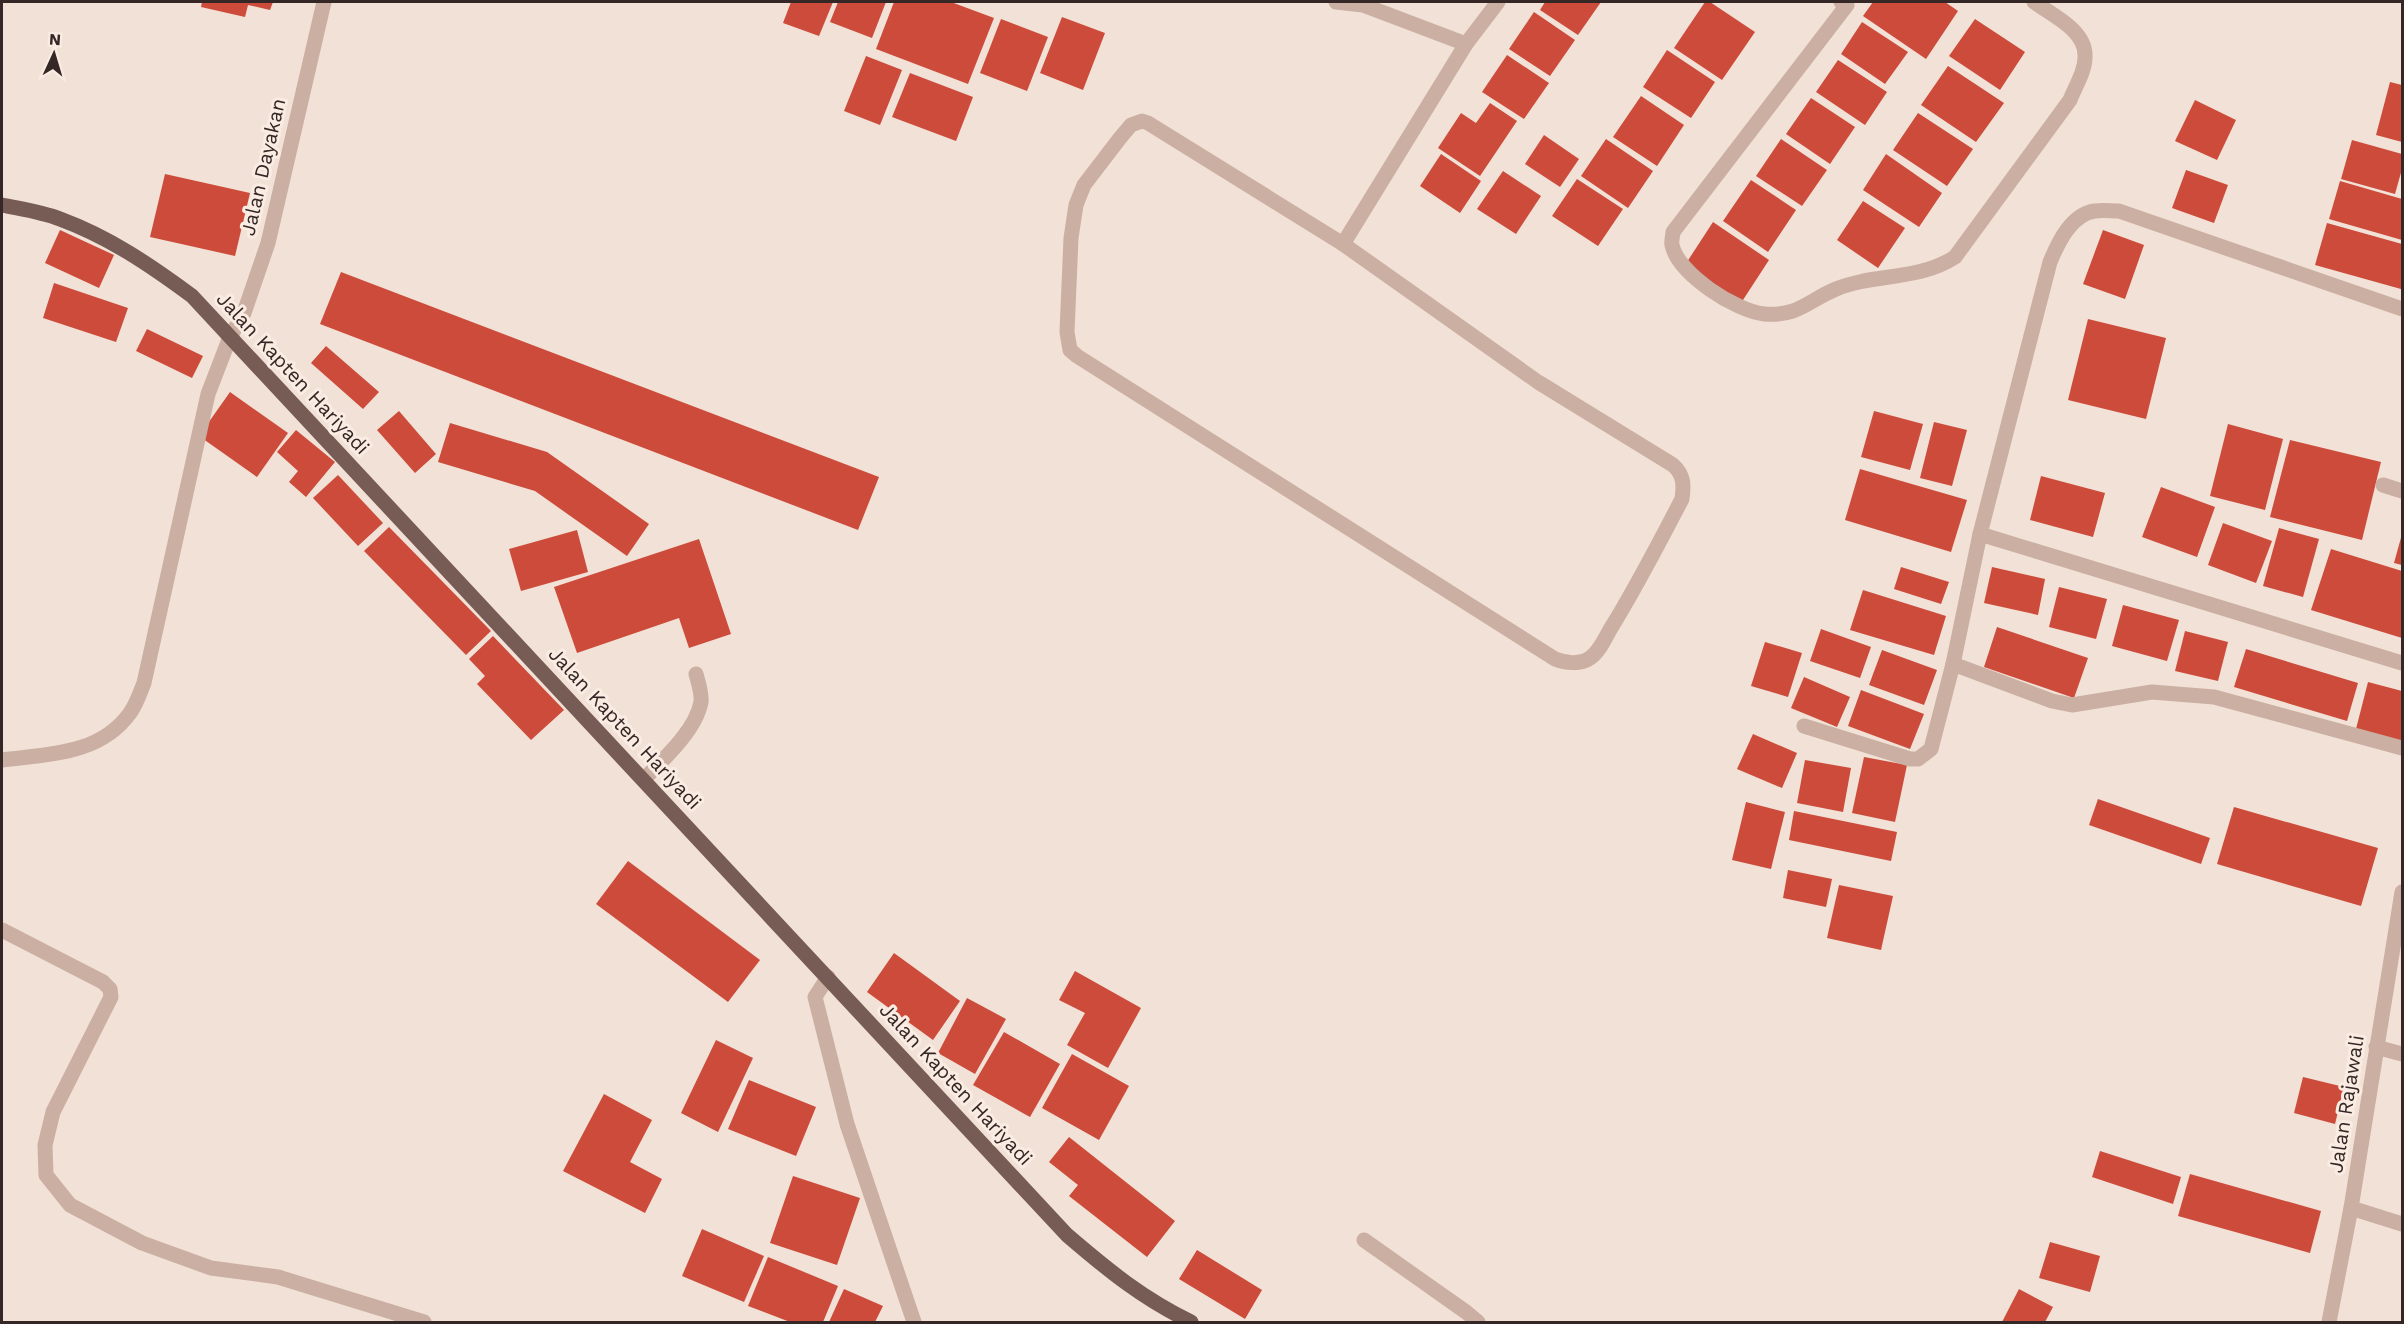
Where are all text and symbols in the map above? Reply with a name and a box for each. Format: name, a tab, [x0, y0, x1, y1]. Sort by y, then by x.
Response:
north arrow	[24, 24, 84, 84]
text: N	[48, 30, 62, 49]
street label: Jalan Dayakan	[236, 96, 290, 238]
street label: Jalan Kapten Hariyadi	[212, 287, 374, 459]
street label: Jalan Kapten Hariyadi	[544, 642, 706, 814]
street label: Jalan Kapten Hariyadi	[875, 998, 1037, 1170]
street label: Jalan Rajawali	[2323, 1033, 2369, 1175]

